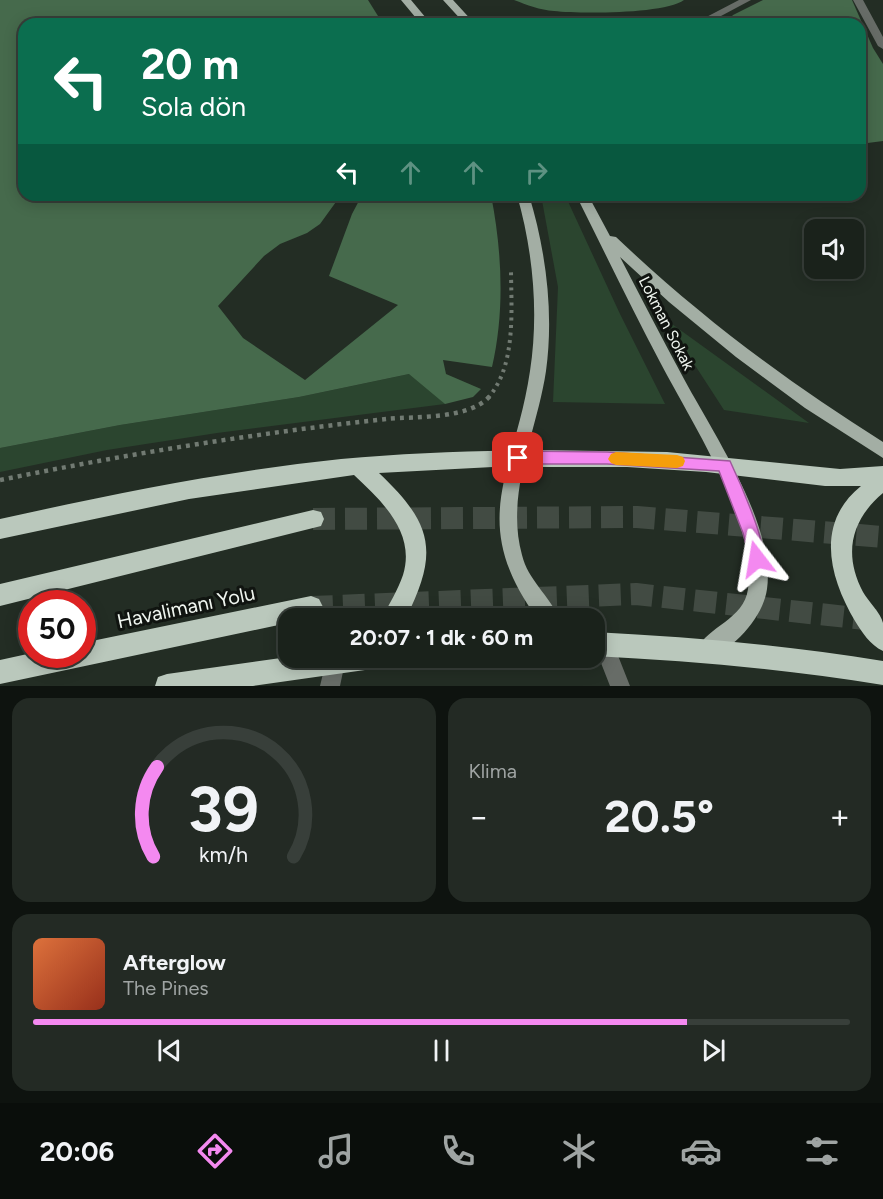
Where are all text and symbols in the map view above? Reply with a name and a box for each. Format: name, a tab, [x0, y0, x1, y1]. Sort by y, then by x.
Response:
text: 20 m	[141, 39, 239, 90]
icon: left	[42, 42, 120, 120]
text: Sola dön	[141, 90, 246, 123]
icon: left	[331, 156, 364, 189]
icon: ahead	[394, 156, 427, 189]
icon: ahead	[457, 156, 490, 189]
icon: right	[520, 156, 553, 189]
map controls	[804, 219, 864, 279]
button: sound	[804, 219, 864, 279]
street label: Lokman Sokak	[635, 273, 698, 373]
pin	[492, 432, 543, 483]
icon: arrive	[501, 441, 534, 474]
position arrow	[725, 527, 789, 591]
street label: Havalimanı Yolu	[115, 581, 257, 633]
speed limit sign: 50	[18, 590, 96, 668]
text: 20:07 · 1 dk · 60 m	[350, 624, 533, 651]
text: Klima	[469, 759, 517, 783]
text: 39	[188, 772, 259, 847]
text: 20.5°	[604, 789, 714, 843]
text: −	[469, 797, 489, 836]
text: +	[829, 797, 850, 836]
text: km/h	[199, 842, 248, 867]
text: Afterglow	[123, 949, 226, 976]
text: The Pines	[123, 976, 209, 1000]
icon: previous	[153, 1034, 186, 1067]
icon: pause	[425, 1034, 458, 1067]
icon: next	[697, 1034, 730, 1067]
icon: directions	[194, 1130, 236, 1172]
icon: music	[315, 1130, 357, 1172]
icon: phone	[437, 1130, 479, 1172]
icon: climate	[558, 1130, 600, 1172]
icon: car	[680, 1130, 722, 1172]
icon: filters	[801, 1130, 843, 1172]
text: 20:06	[40, 1135, 114, 1168]

